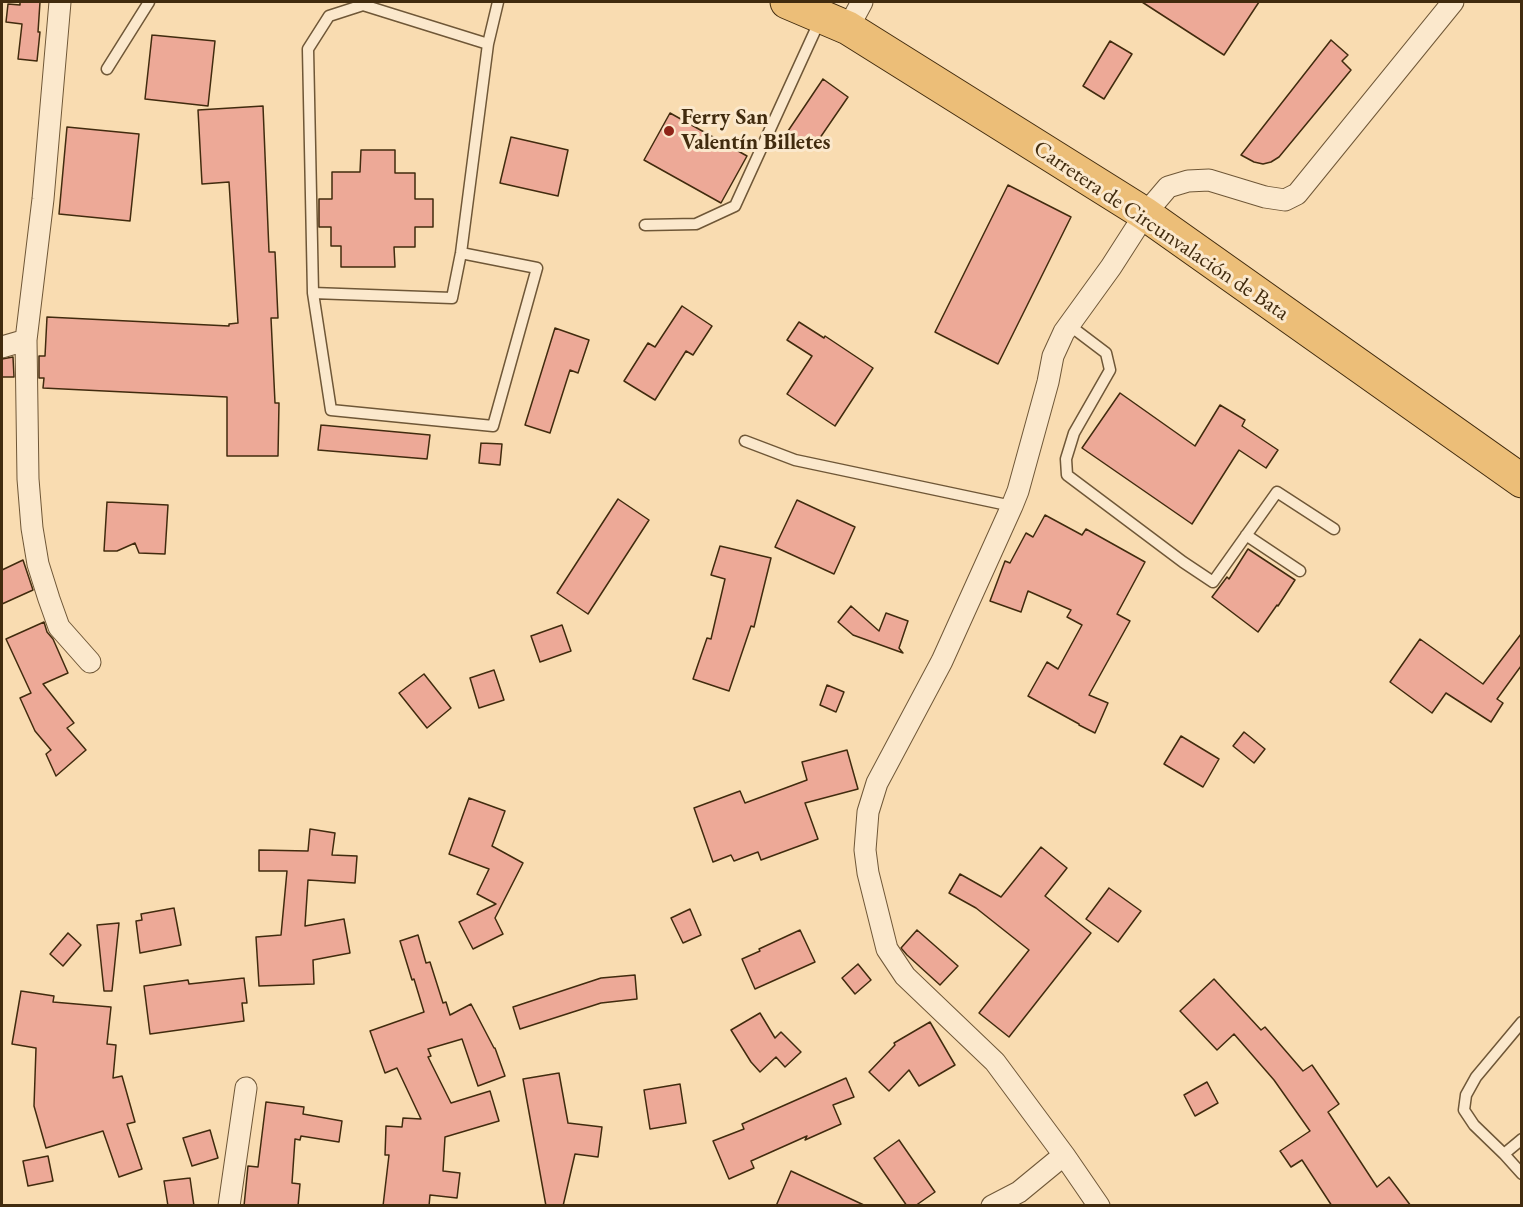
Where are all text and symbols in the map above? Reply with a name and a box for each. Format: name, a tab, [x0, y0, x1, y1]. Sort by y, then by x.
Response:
place label: Ferry San Valentín Billetes	[681, 105, 830, 156]
marker: Ferry San Valentín Billetes	[662, 124, 676, 138]
street label: Carretera de Circunvalación de Bata	[1028, 135, 1294, 327]

